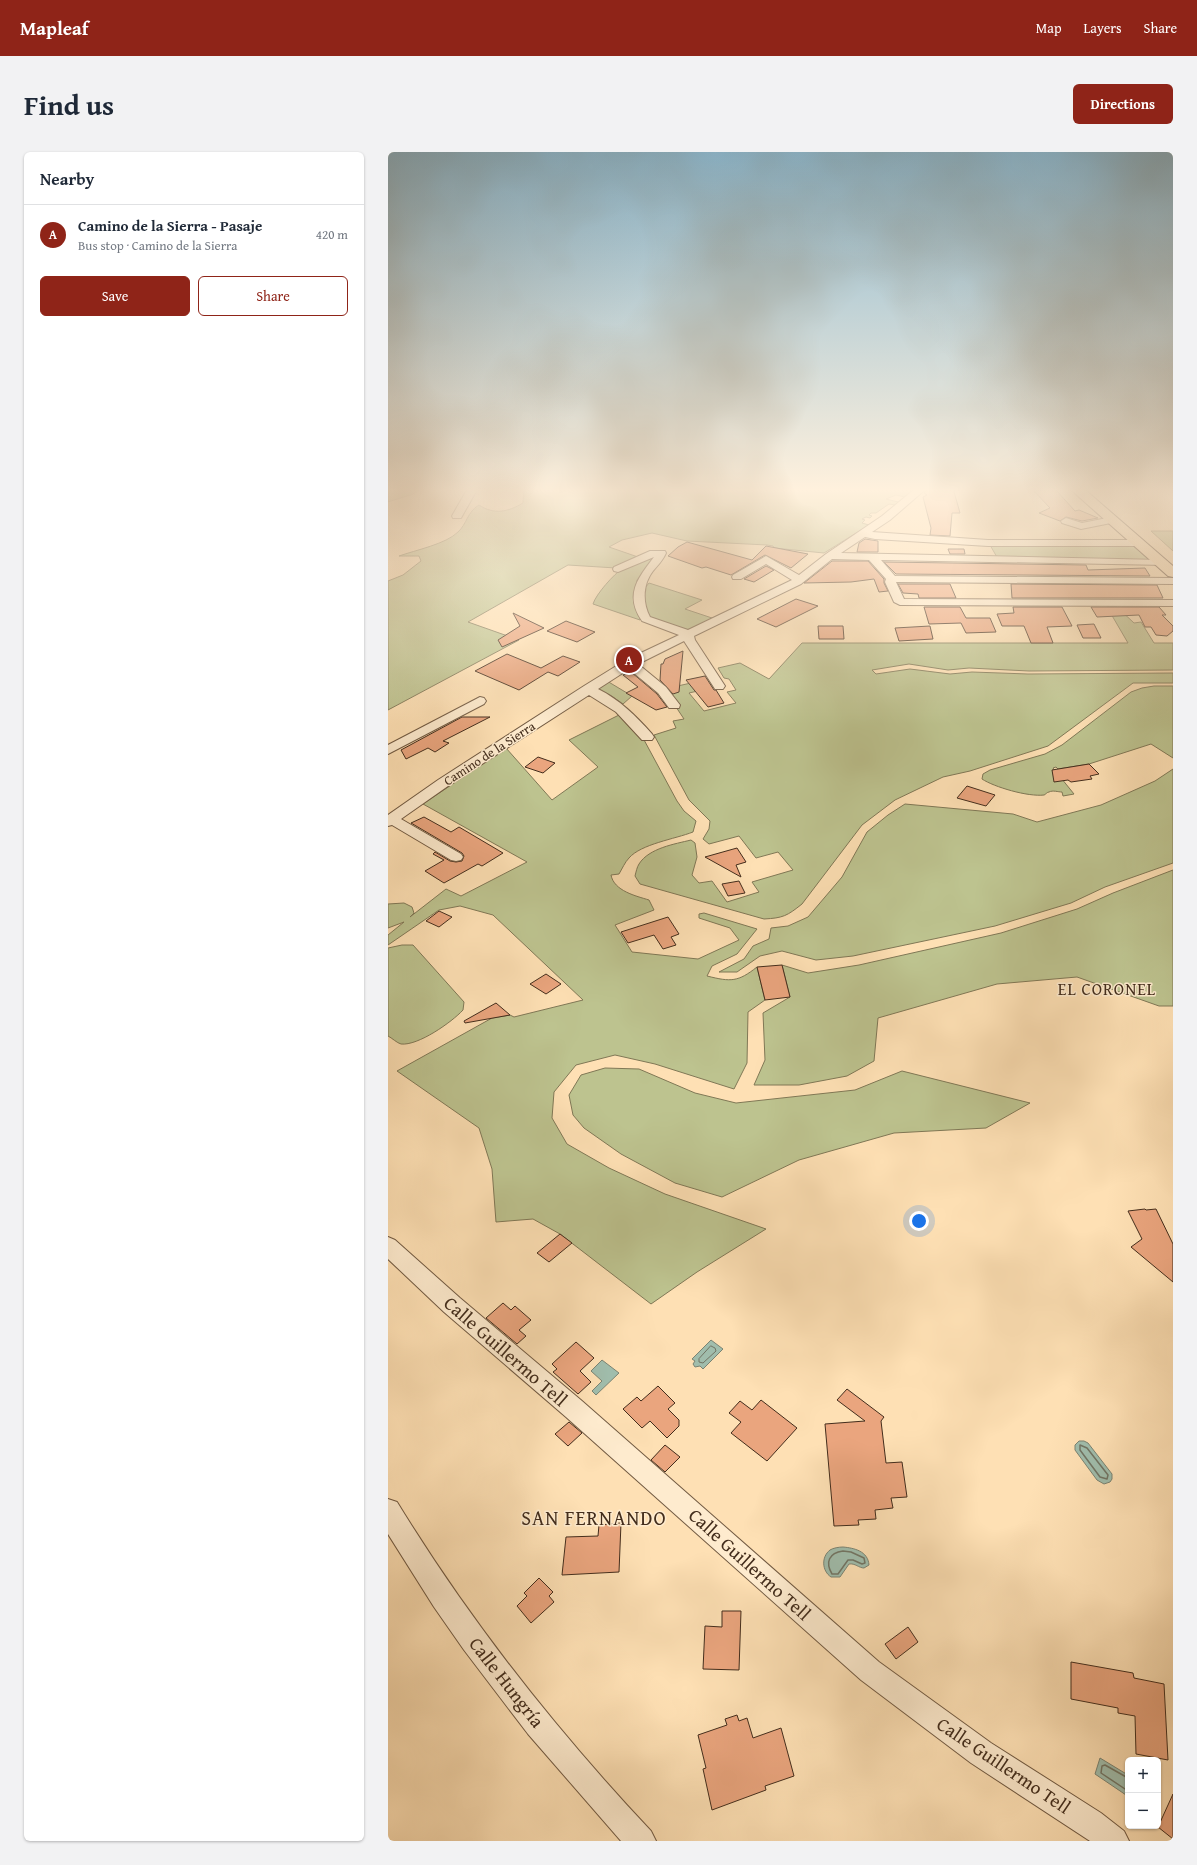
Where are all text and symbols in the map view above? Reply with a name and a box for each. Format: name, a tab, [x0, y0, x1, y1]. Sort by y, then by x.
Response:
text: Mapleaf	[20, 14, 89, 42]
text: Map	[1036, 18, 1062, 38]
text: Layers	[1084, 18, 1122, 38]
text: Share	[1144, 18, 1177, 38]
text: Find us	[24, 84, 114, 125]
button: Directions	[1073, 84, 1173, 124]
text: Nearby	[40, 166, 94, 191]
text: Camino de la Sierra - Pasaje	[78, 215, 262, 236]
text: A	[49, 225, 57, 244]
text: 420 m	[316, 225, 348, 244]
text: Bus stop · Camino de la Sierra	[78, 236, 237, 255]
button: Save	[40, 276, 190, 316]
button: Share	[198, 276, 348, 316]
pin: A	[616, 645, 642, 675]
street label: Camino de la Sierra	[440, 716, 539, 790]
district label: EL CORONEL	[1058, 976, 1156, 1001]
your location	[909, 1211, 929, 1231]
street label: Calle Guillermo Tell	[438, 1289, 574, 1413]
street label: Calle Guillermo Tell	[683, 1501, 817, 1627]
district label: SAN FERNANDO	[521, 1503, 667, 1532]
street label: Calle Hungría	[463, 1631, 551, 1733]
street label: Calle Guillermo Tell	[931, 1710, 1077, 1820]
map controls	[1125, 1757, 1161, 1829]
button: +	[1125, 1757, 1161, 1793]
button: −	[1125, 1793, 1161, 1829]

